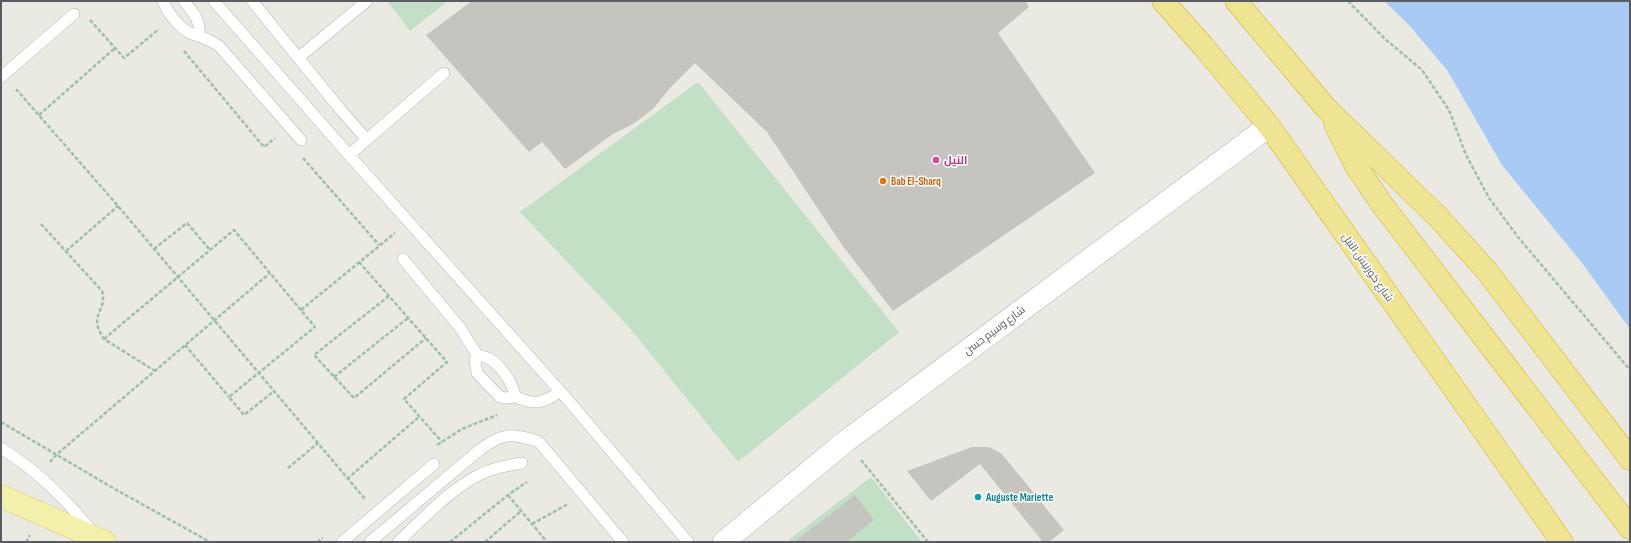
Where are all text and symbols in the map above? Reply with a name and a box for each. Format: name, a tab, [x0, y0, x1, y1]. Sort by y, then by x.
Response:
place label: النيل	[944, 154, 967, 167]
marker: النيل	[931, 155, 941, 165]
place label: Bab El-Sharq	[891, 175, 941, 188]
marker: Bab El-Sharq	[878, 176, 888, 186]
street label: شارع كورنيش النيل	[1338, 230, 1396, 305]
street label: شارع وسيم حسن	[961, 303, 1028, 358]
place label: Auguste Mariette	[985, 491, 1054, 504]
marker: Auguste Mariette	[973, 492, 983, 502]

